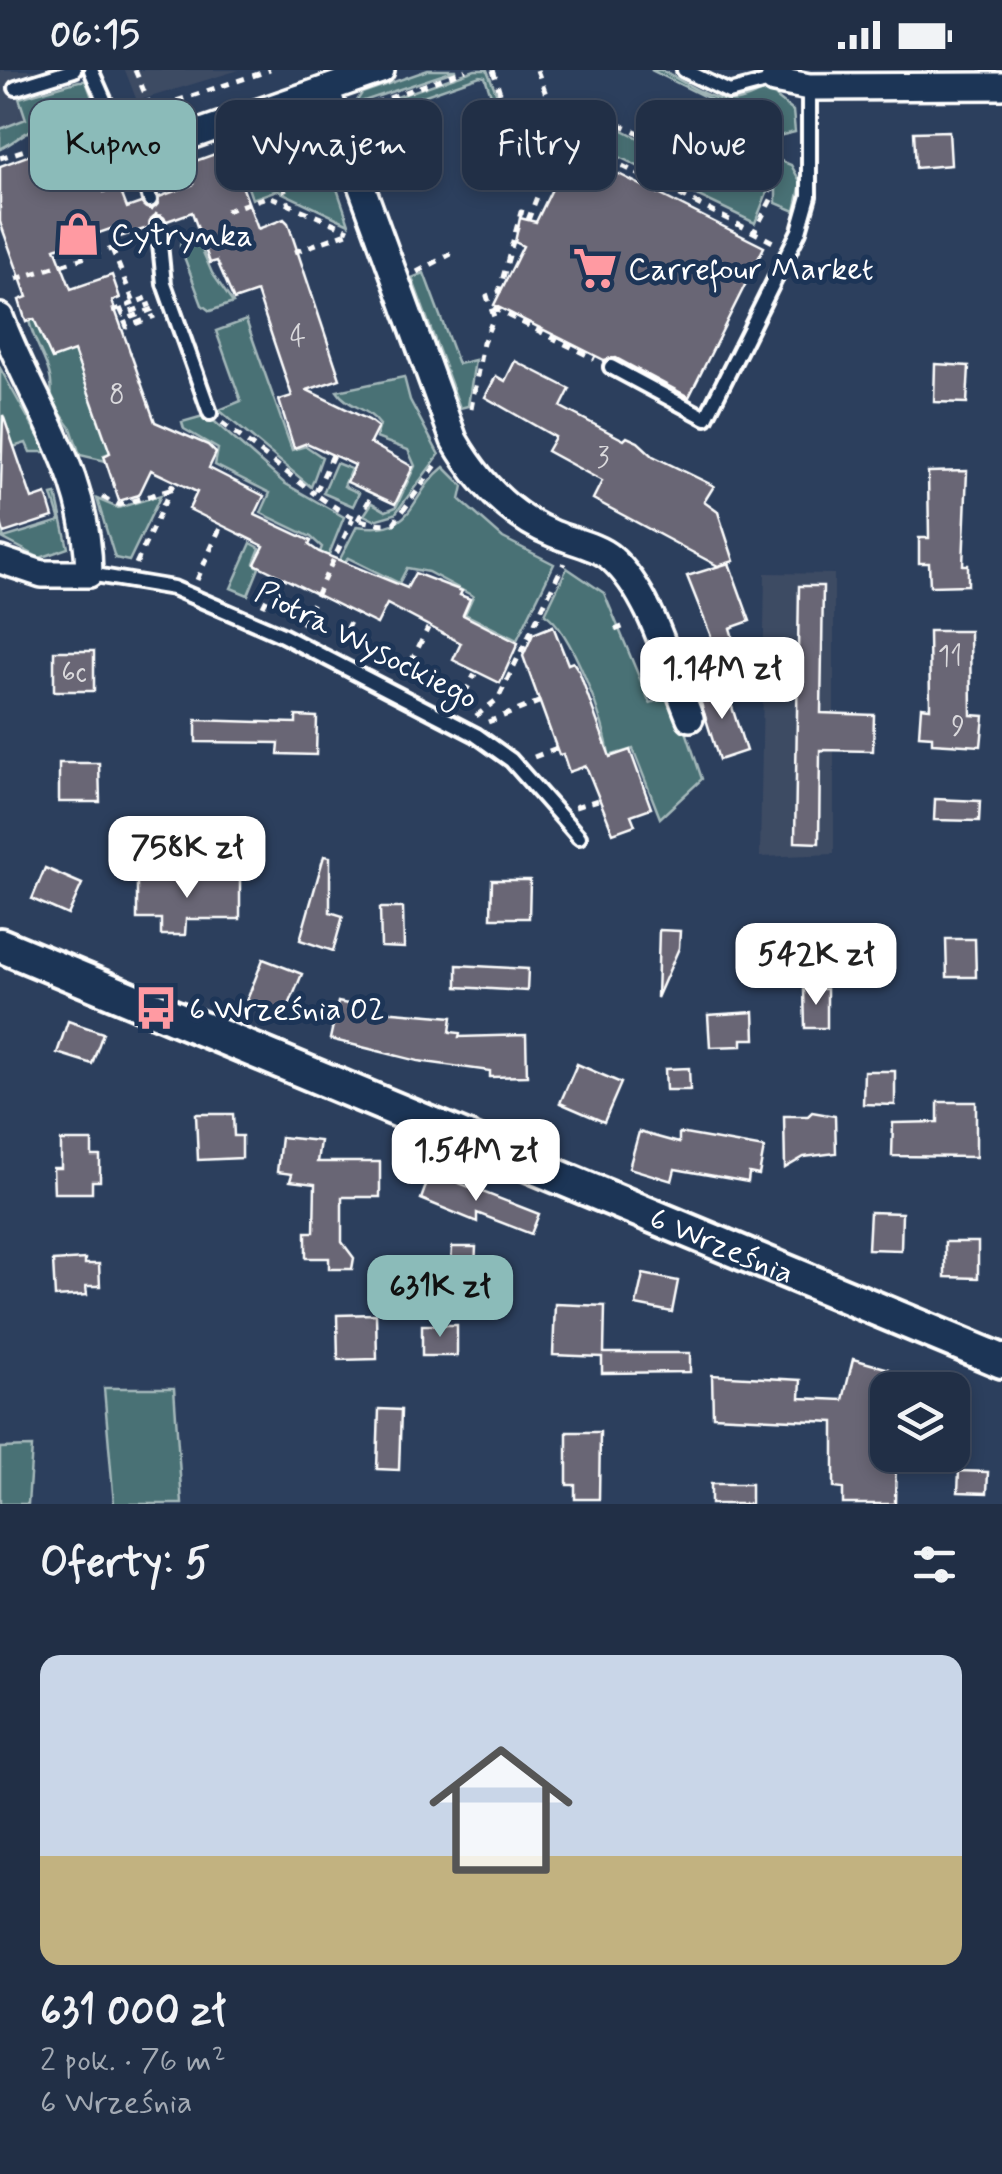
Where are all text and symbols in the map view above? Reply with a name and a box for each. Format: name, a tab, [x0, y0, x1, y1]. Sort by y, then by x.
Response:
text: 06:15	[50, 11, 140, 60]
chip: Kupno	[30, 100, 196, 190]
chip: Wynajem	[216, 100, 442, 190]
chip: Filtry	[462, 100, 616, 190]
chip: Nowe	[636, 100, 782, 190]
shop icon: Cytrynka	[54, 210, 102, 258]
place label: Cytrynka	[111, 215, 253, 257]
supermarket icon: Carrefour Market	[571, 244, 619, 292]
place label: Carrefour Market	[628, 249, 874, 293]
house number: 4	[290, 319, 306, 356]
house number: 8	[109, 377, 125, 414]
house number: 3	[597, 440, 610, 477]
street label: Piotra Wysockiego	[247, 572, 485, 722]
pin: 1.14M zł	[619, 637, 825, 722]
house number: 11	[938, 639, 962, 676]
text: 1.14M zł	[662, 648, 782, 690]
house number: 6c	[61, 655, 87, 692]
house number: 9	[951, 709, 965, 746]
pin: 758K zł	[95, 816, 279, 901]
text: 758K zł	[130, 827, 244, 869]
pin: 542K zł	[724, 923, 908, 1008]
text: 542K zł	[757, 934, 875, 976]
bus stop icon: 6 Września 02	[132, 984, 180, 1032]
place label: 6 Września 02	[189, 989, 385, 1031]
pin: 1.54M zł	[373, 1119, 579, 1204]
text: 1.54M zł	[414, 1130, 538, 1172]
street label: 6 Września	[643, 1198, 800, 1295]
pin: 631K zł	[348, 1255, 532, 1340]
text: 631K zł	[389, 1266, 491, 1308]
map controls	[870, 1372, 970, 1472]
button: layers	[870, 1372, 970, 1472]
text: Oferty: 5	[40, 1537, 210, 1592]
icon: filters	[907, 1537, 962, 1592]
icon: home	[411, 1720, 591, 1900]
text: 631 000 zł	[40, 1985, 226, 2040]
text: 2 pok. · 76 m²	[40, 2040, 226, 2082]
text: 6 Września	[40, 2082, 192, 2124]

